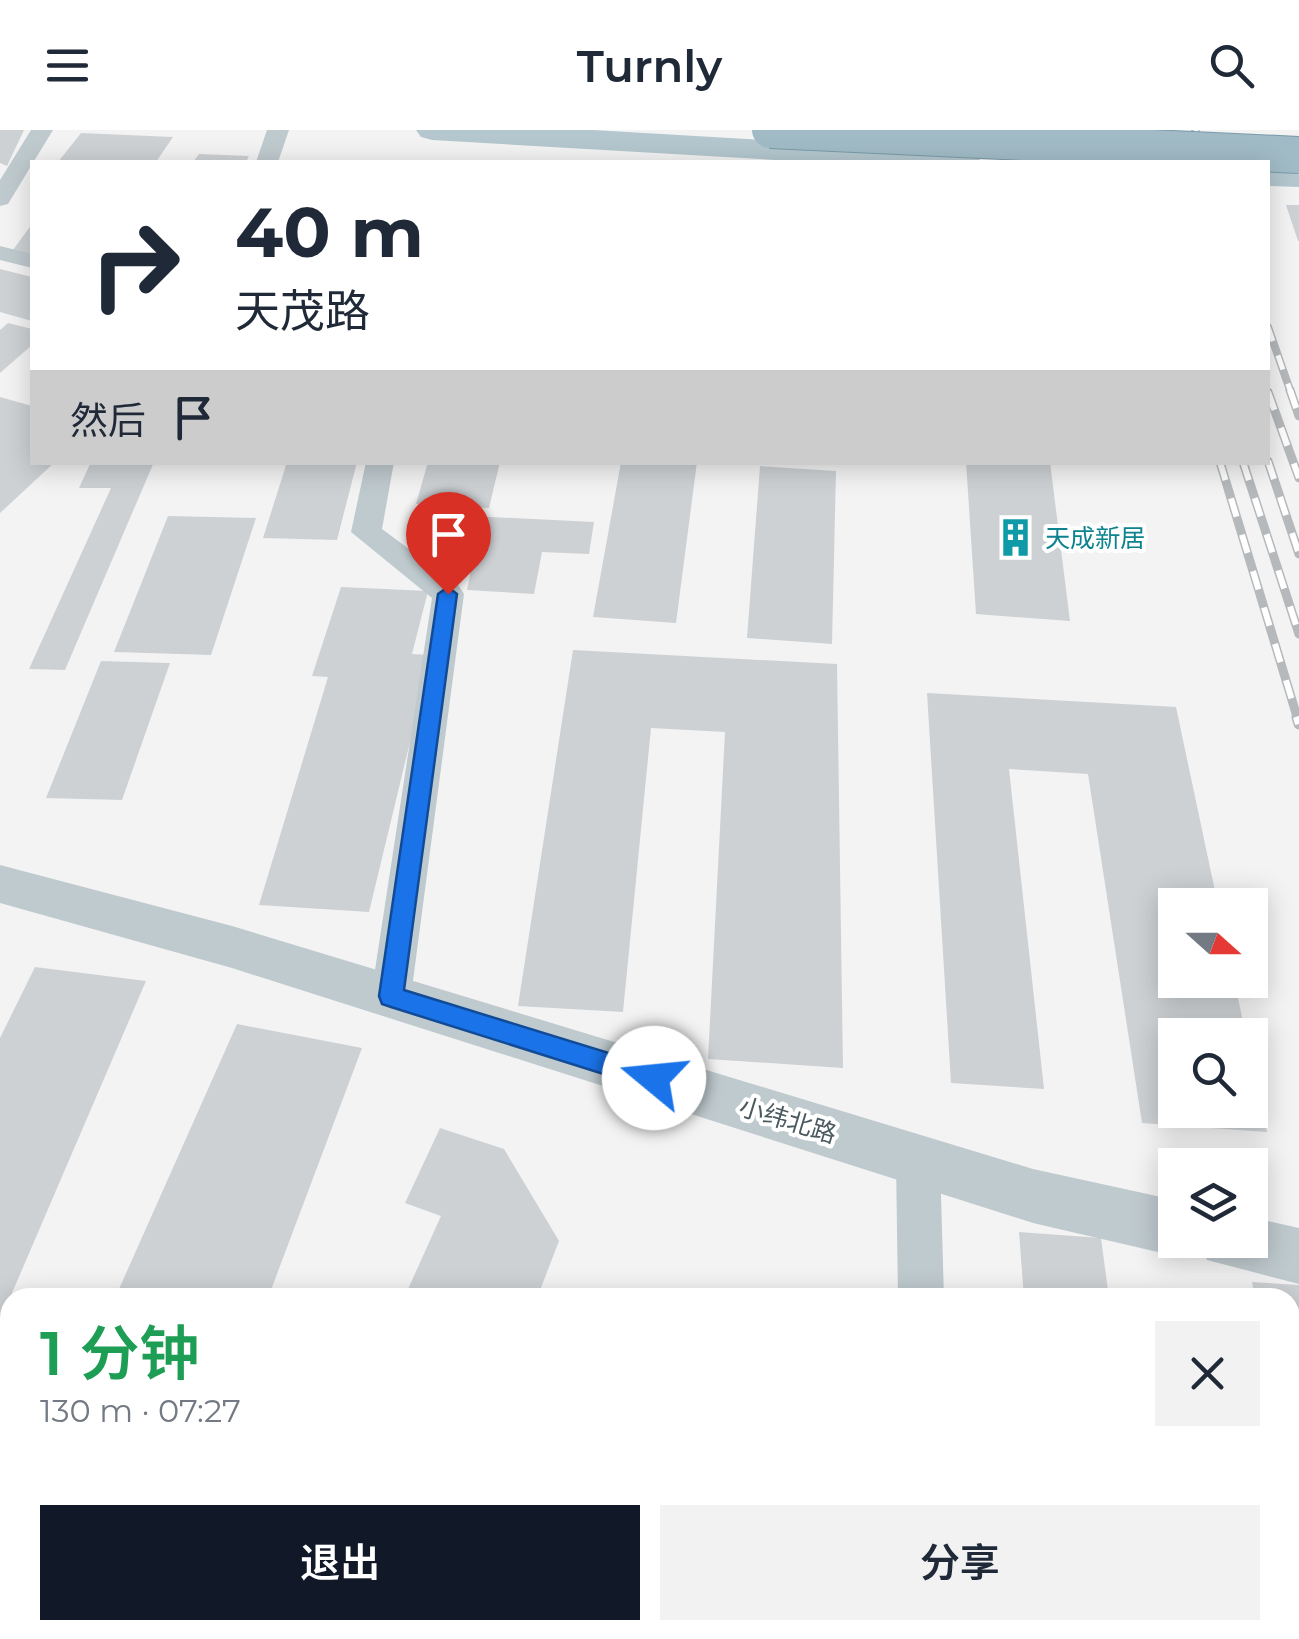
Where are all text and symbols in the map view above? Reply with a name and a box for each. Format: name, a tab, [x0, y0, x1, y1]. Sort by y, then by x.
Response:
icon: menu	[40, 38, 95, 93]
text: Turnly	[577, 38, 722, 93]
icon: search	[1204, 38, 1259, 93]
text: 40 m	[235, 189, 424, 275]
icon: right	[70, 200, 200, 330]
text: 天茂路	[235, 283, 370, 338]
icon: arrive	[166, 390, 221, 445]
text: 然后	[70, 397, 146, 444]
pin	[406, 492, 491, 595]
icon: arrive	[421, 507, 476, 562]
building icon: 天成新居	[994, 517, 1036, 559]
place label: 天成新居	[1045, 523, 1145, 553]
north arrow	[1158, 888, 1268, 998]
map controls	[1158, 888, 1268, 1258]
button: search	[1158, 1018, 1268, 1128]
position arrow	[602, 1026, 706, 1130]
street label: 小纬北路	[736, 1091, 840, 1149]
button: layers	[1158, 1148, 1268, 1258]
text: 1 分钟	[40, 1317, 199, 1390]
button: close	[1155, 1321, 1260, 1426]
text: 130 m · 07:27	[40, 1391, 241, 1430]
button: 退出	[40, 1505, 640, 1620]
button: 分享	[660, 1505, 1260, 1620]

